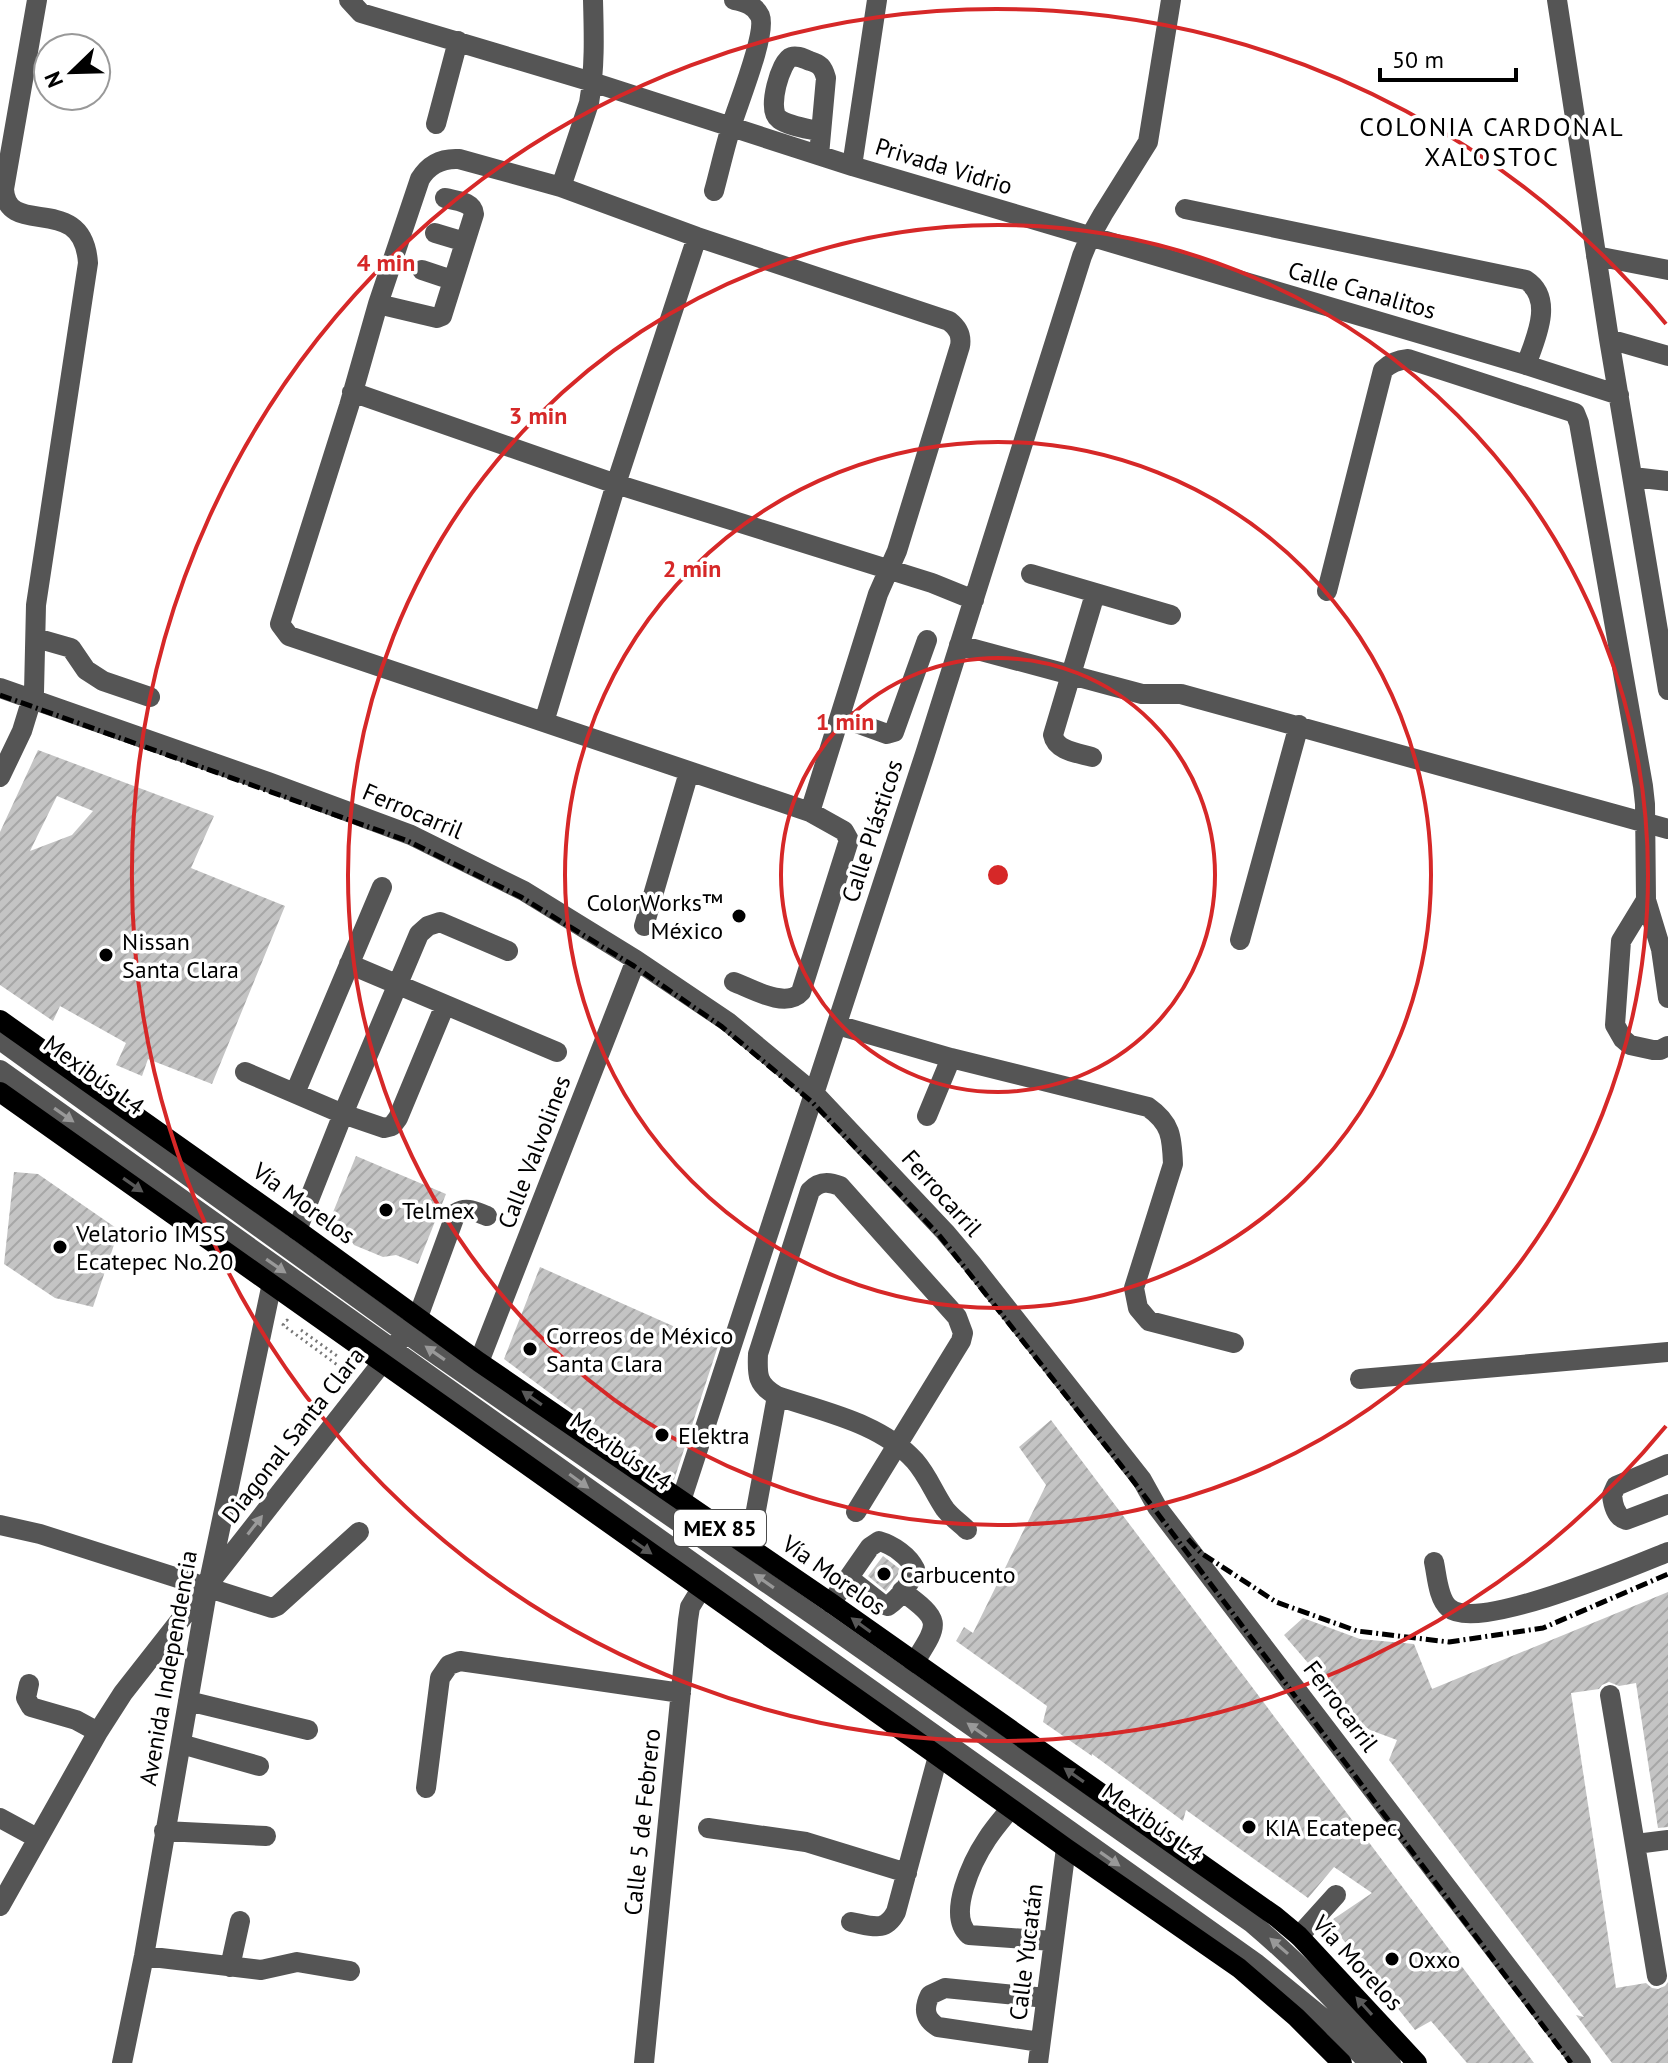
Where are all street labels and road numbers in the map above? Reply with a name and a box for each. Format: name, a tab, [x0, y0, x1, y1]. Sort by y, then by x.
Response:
street label: Privada Vidrio	[872, 130, 1016, 202]
street label: Calle Canalitos	[1285, 254, 1439, 326]
street label: Calle Plásticos	[834, 756, 910, 906]
street label: Ferrocarril	[358, 776, 468, 846]
street label: Mexibús L4	[37, 1028, 151, 1122]
street label: Calle Valvolines	[491, 1071, 577, 1233]
street label: Ferrocarril	[895, 1143, 989, 1243]
street label: Vía Morelos	[246, 1155, 361, 1251]
street label: Diagonal Santa Clara	[215, 1341, 371, 1529]
street label: Mexibús L4	[564, 1405, 678, 1497]
road number: MEX 85	[674, 1510, 766, 1546]
street label: Vía Morelos	[775, 1527, 892, 1622]
street label: Avenida Independencia	[132, 1548, 204, 1788]
street label: Ferrocarril	[1297, 1654, 1385, 1758]
street label: Calle 5 de Febrero	[617, 1727, 667, 1917]
street label: Mexibús L4	[1096, 1776, 1210, 1868]
street label: Calle Yucatán	[1002, 1882, 1050, 2022]
street label: Vía Morelos	[1305, 1908, 1410, 2017]

